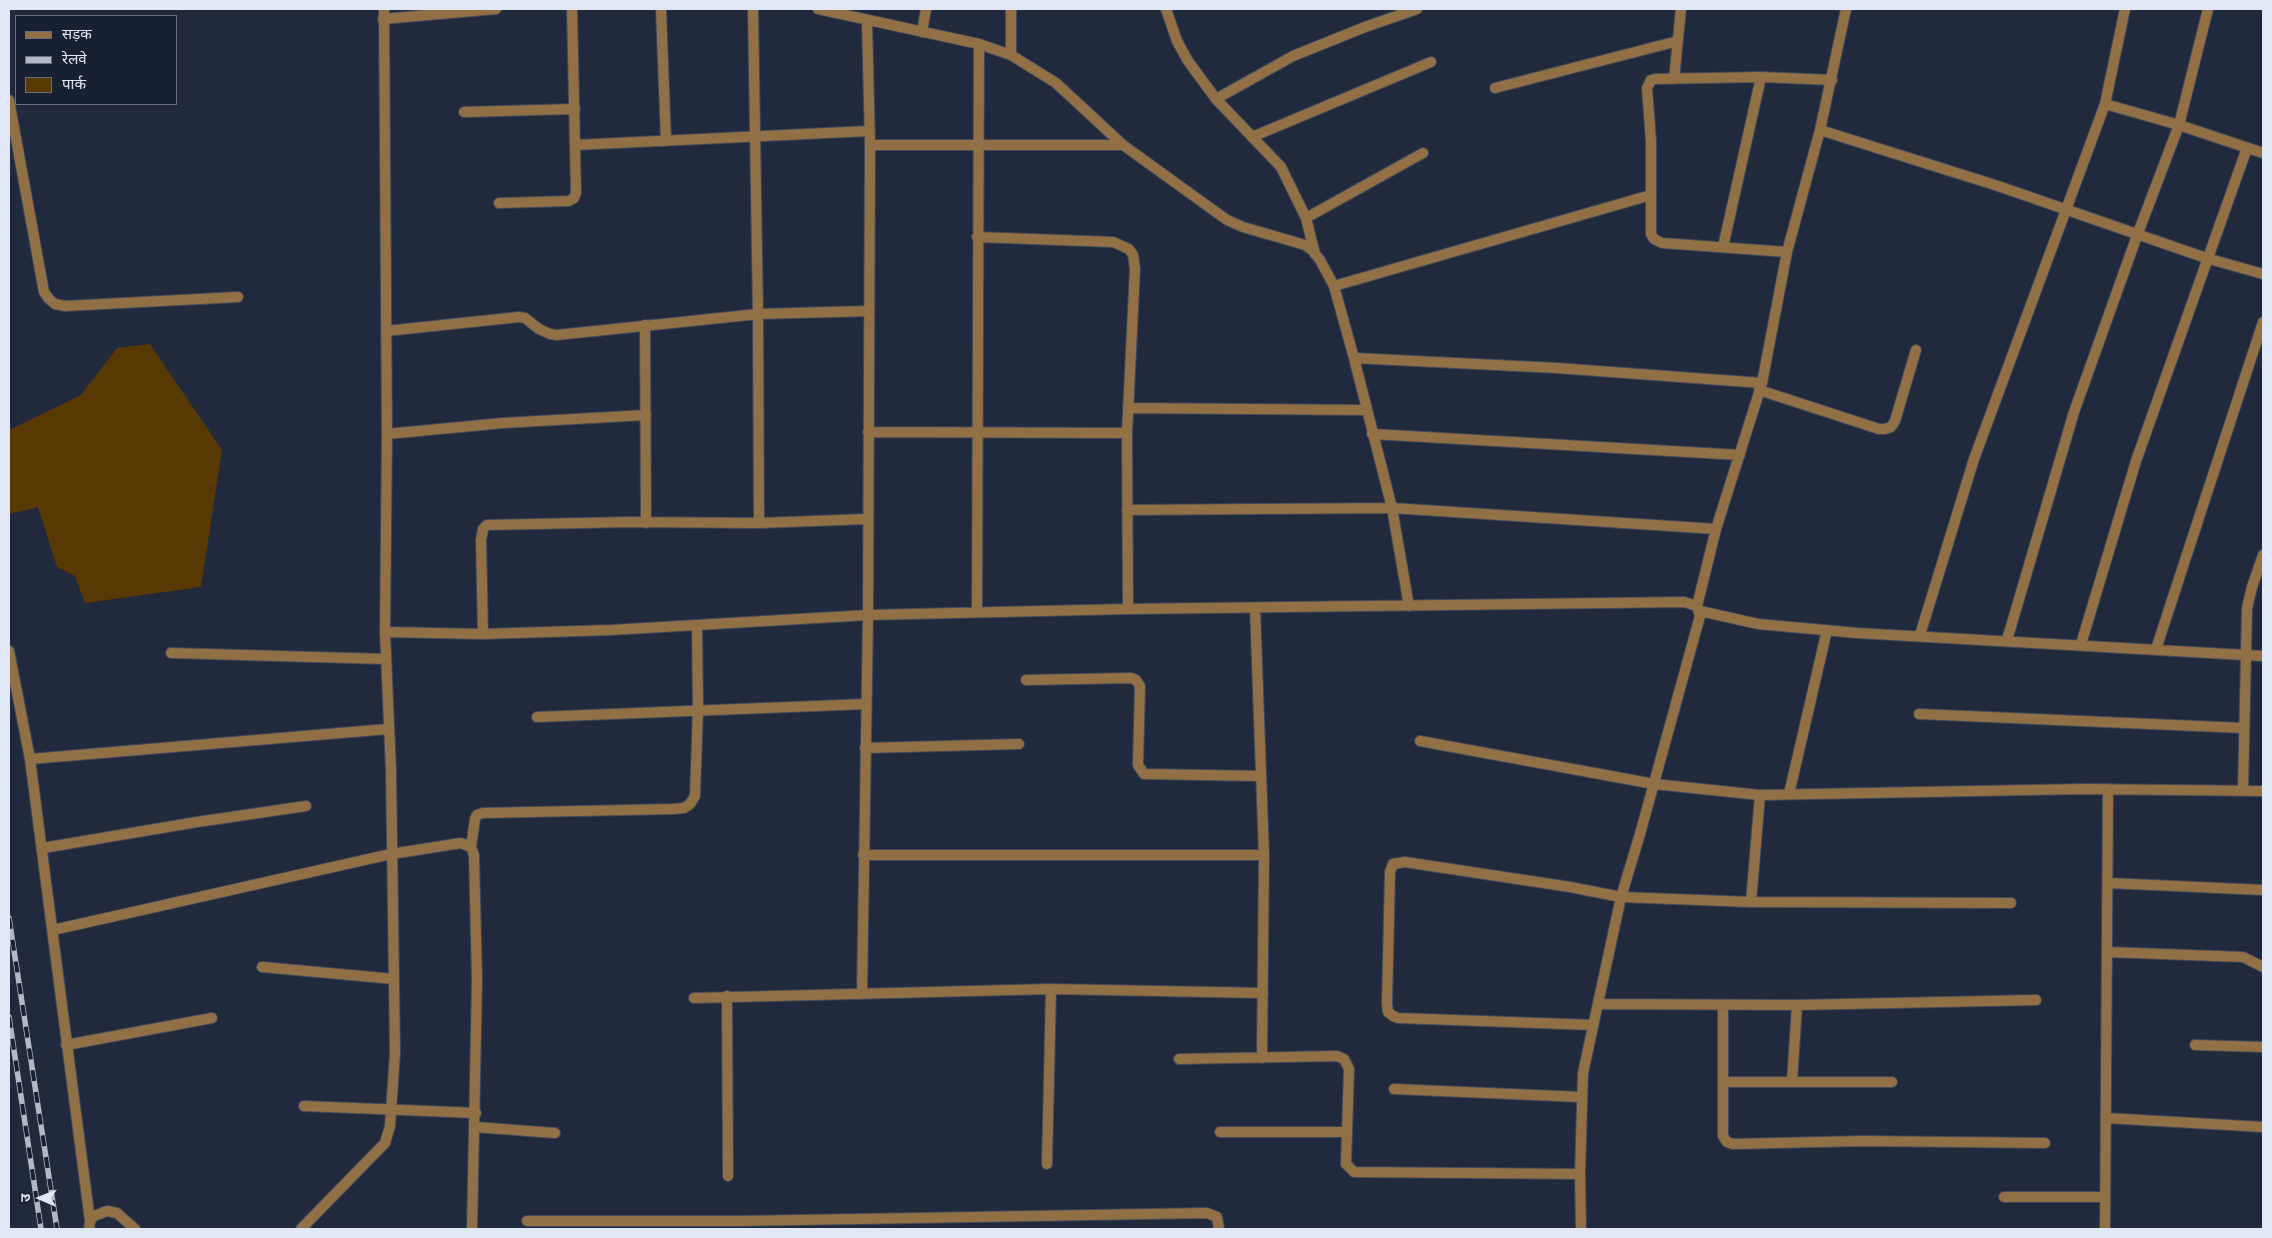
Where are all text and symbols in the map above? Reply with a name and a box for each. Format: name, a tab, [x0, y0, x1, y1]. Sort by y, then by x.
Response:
legend	[15, 15, 178, 105]
text: सड़क	[62, 25, 92, 43]
text: रेलवे	[62, 50, 87, 68]
text: पार्क	[62, 75, 86, 93]
north arrow	[15, 1173, 65, 1223]
text: उ	[17, 1194, 33, 1202]

